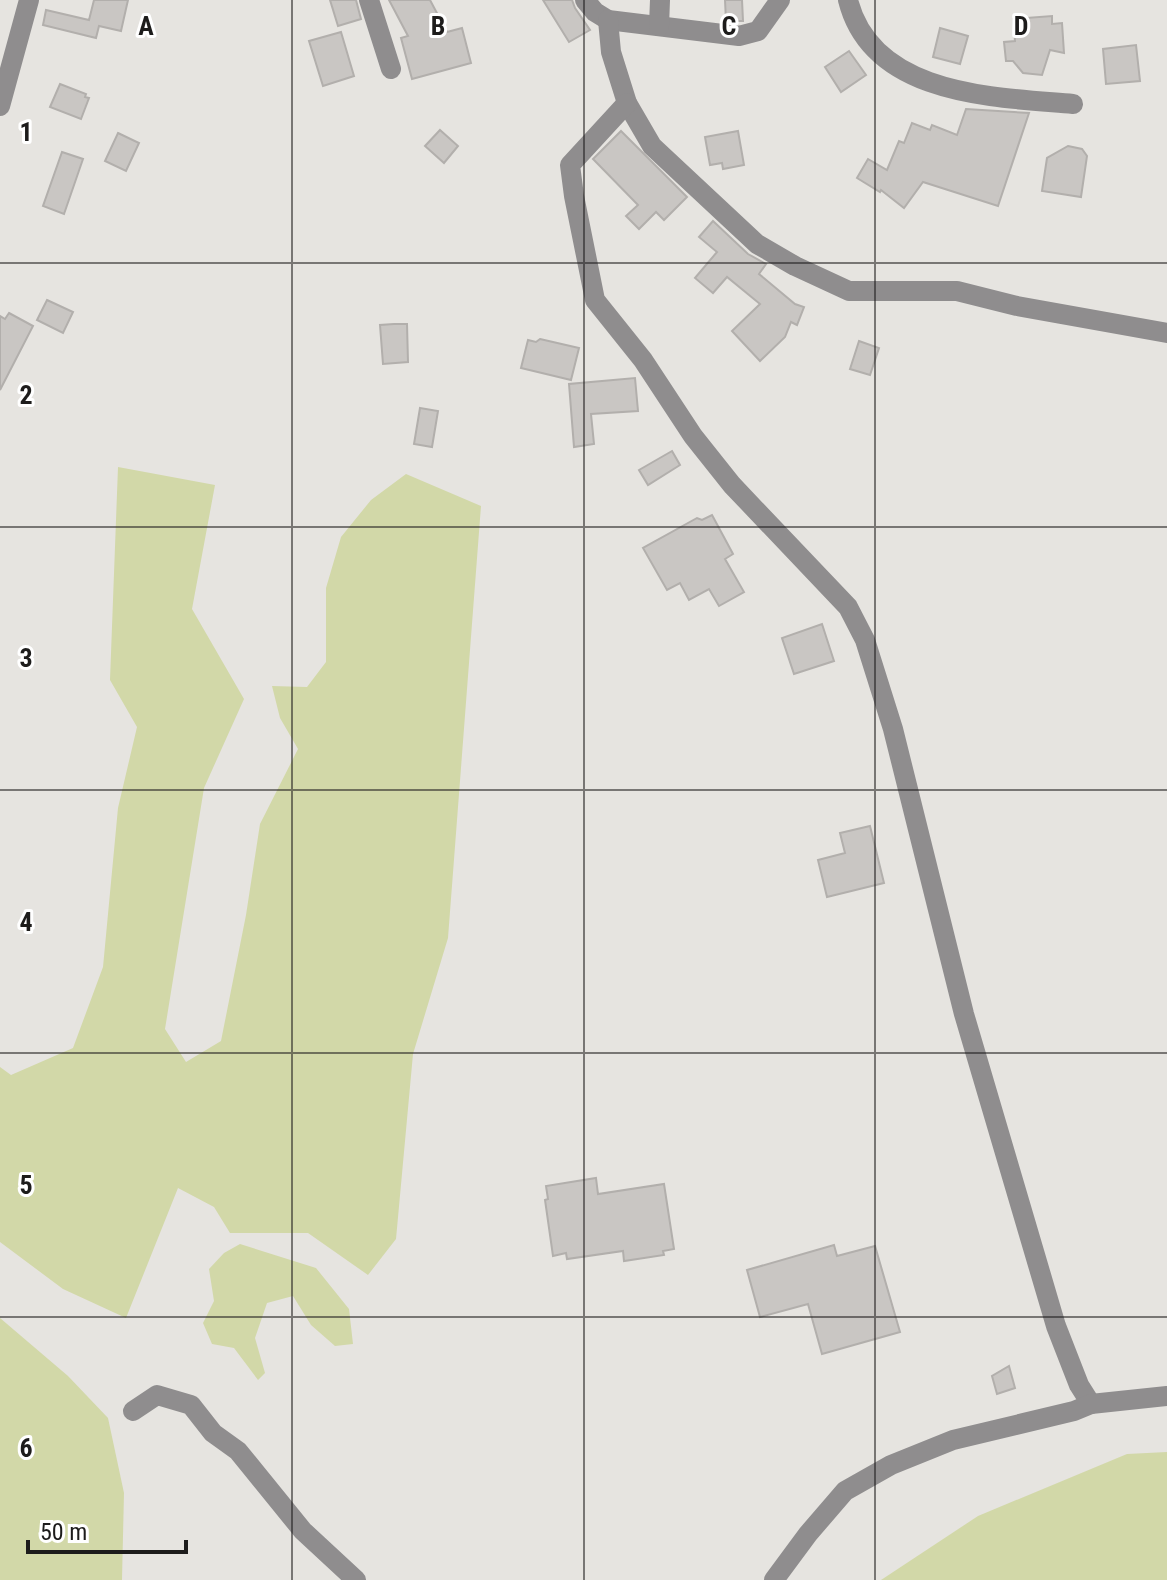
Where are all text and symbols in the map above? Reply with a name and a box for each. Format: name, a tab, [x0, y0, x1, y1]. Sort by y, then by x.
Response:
text: A	[138, 11, 154, 41]
text: B	[431, 11, 445, 41]
text: C	[722, 11, 737, 41]
text: D	[1014, 11, 1028, 41]
text: 1	[19, 117, 33, 147]
text: 2	[19, 380, 33, 410]
text: 3	[19, 643, 33, 673]
text: 4	[19, 907, 33, 937]
text: 5	[19, 1170, 33, 1200]
text: 6	[19, 1433, 33, 1463]
scale bar	[28, 1504, 186, 1554]
text: 50 m	[40, 1518, 87, 1546]

